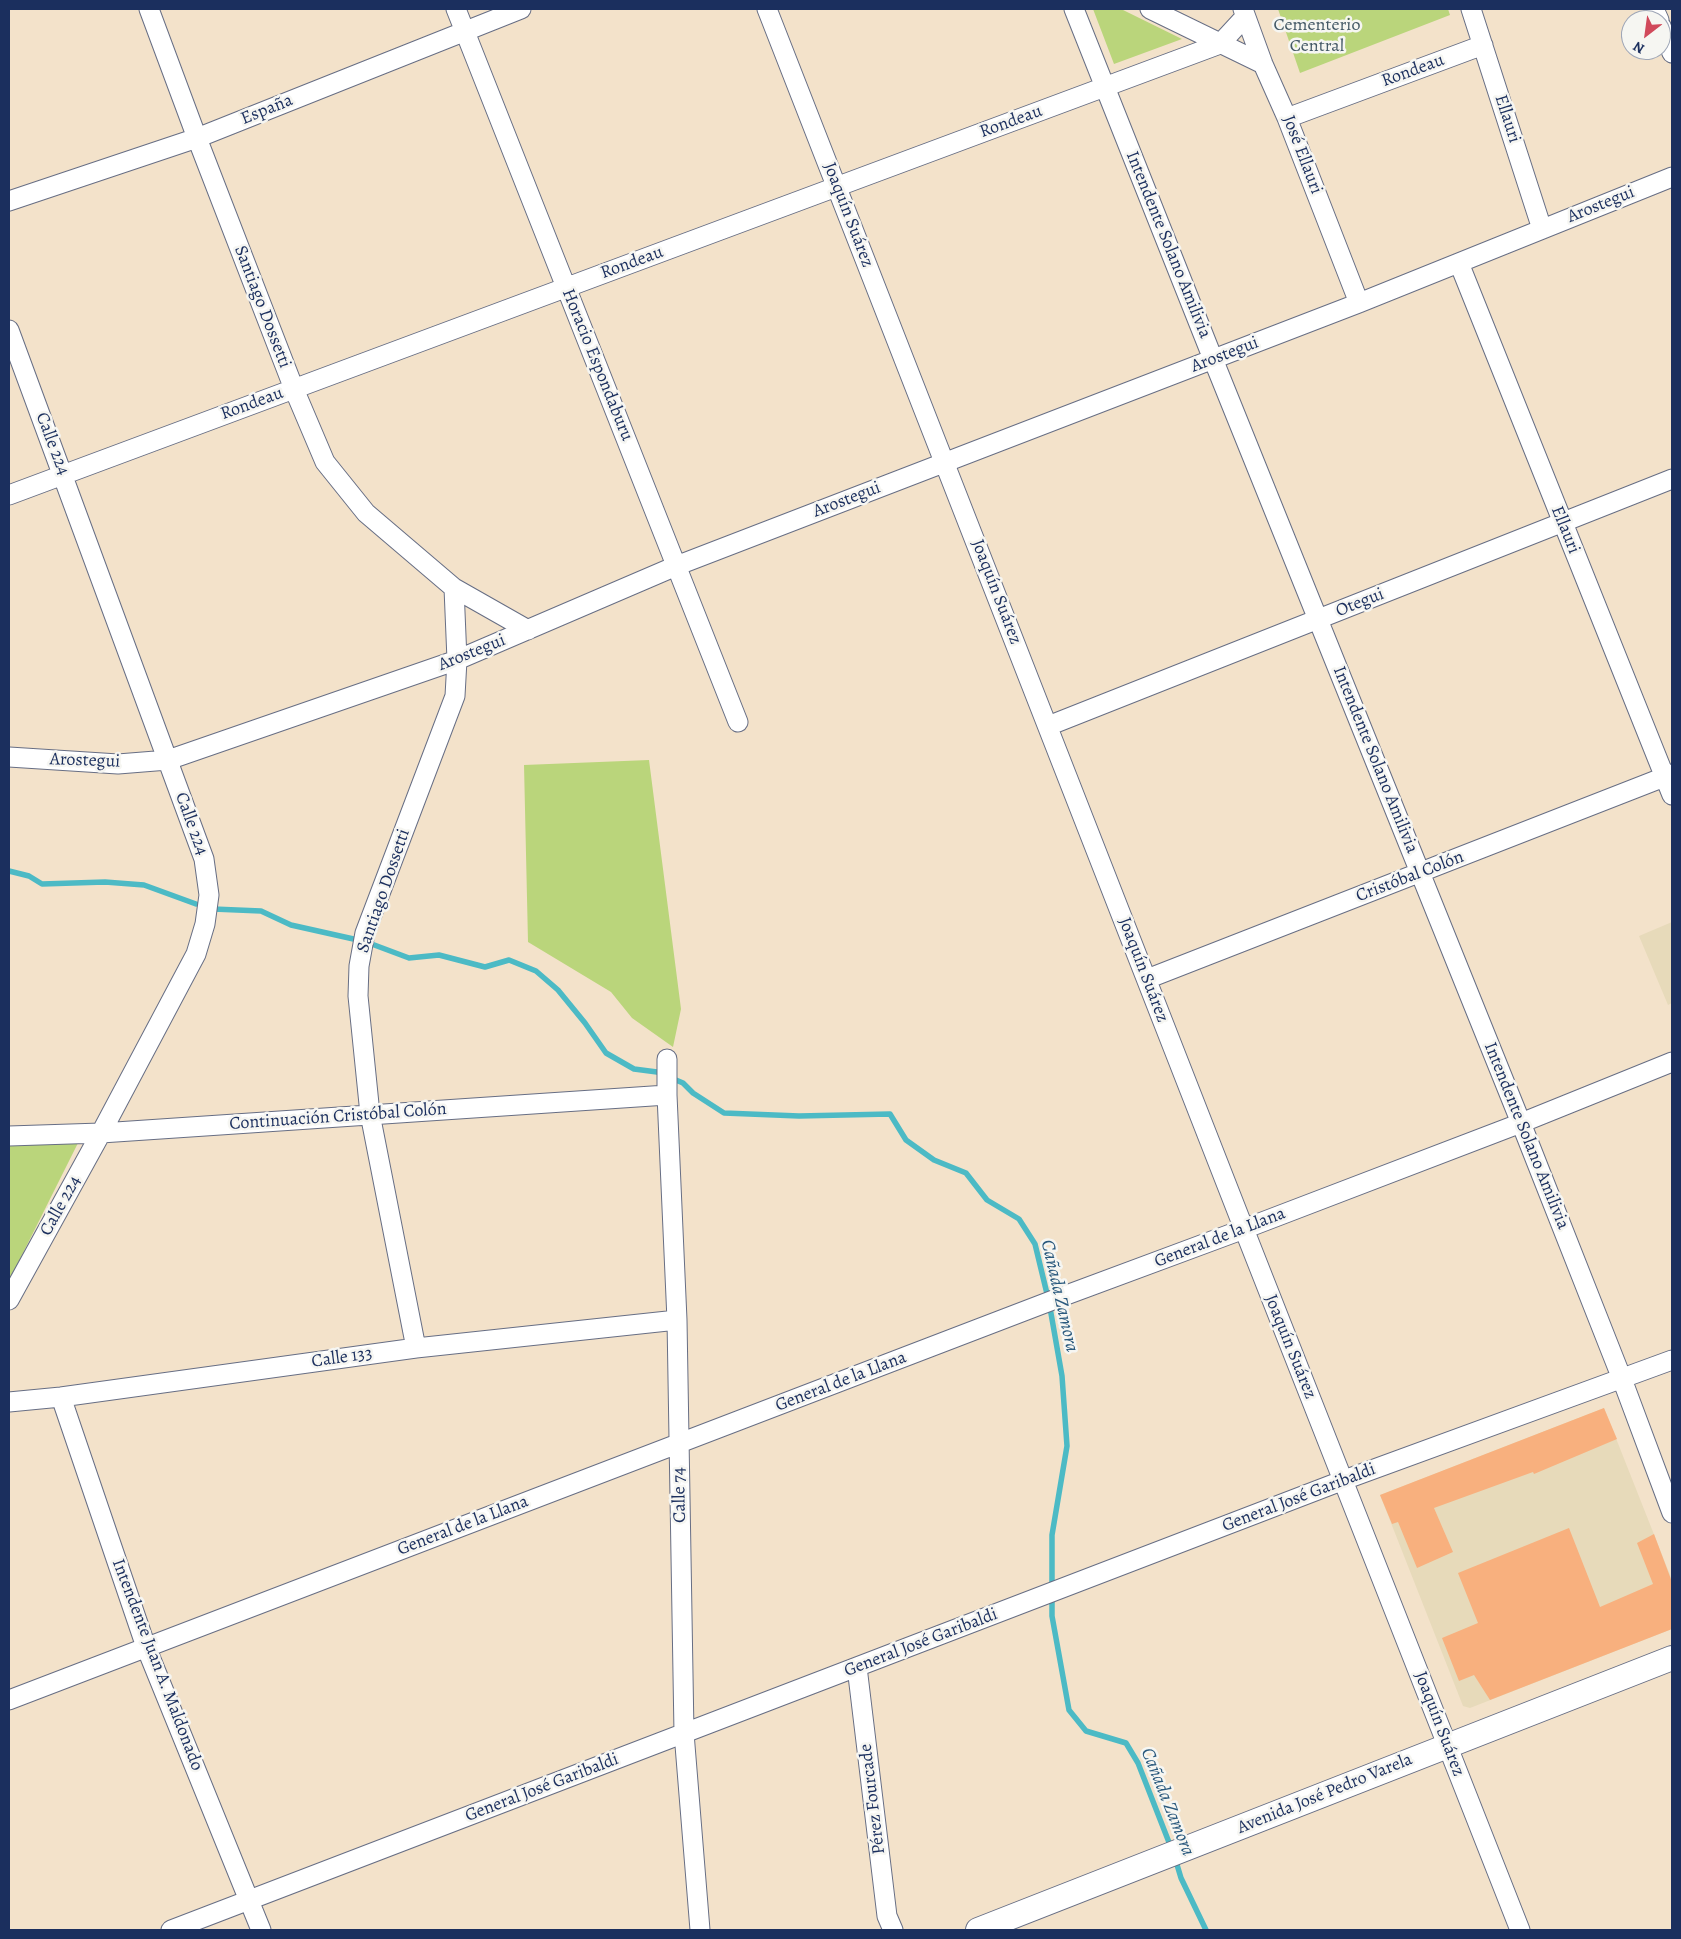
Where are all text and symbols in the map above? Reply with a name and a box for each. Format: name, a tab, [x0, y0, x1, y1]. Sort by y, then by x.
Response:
north arrow	[1621, 10, 1671, 60]
park label: Cementerio Central	[1274, 15, 1360, 58]
text: N	[1630, 37, 1648, 58]
street label: Rondeau	[1379, 50, 1447, 92]
street label: España	[238, 90, 296, 130]
street label: Ellauri	[1489, 92, 1525, 146]
street label: Rondeau	[977, 101, 1045, 143]
street label: José Ellauri	[1277, 113, 1327, 197]
street label: Intendente Solano Amilivia	[1121, 148, 1215, 342]
street label: Joaquín Suárez	[818, 159, 878, 271]
street label: Arostegui	[1564, 182, 1638, 228]
street label: Rondeau	[598, 242, 666, 284]
street label: Santiago Dossetti	[229, 243, 295, 371]
street label: Horacio Espondaburu	[557, 286, 637, 444]
street label: Arostegui	[1188, 332, 1262, 378]
street label: Rondeau	[218, 383, 286, 425]
street label: Calle 224	[30, 410, 74, 478]
street label: Arostegui	[810, 477, 884, 523]
street label: Ellauri	[1546, 503, 1584, 557]
street label: Joaquín Suárez	[966, 536, 1026, 648]
street label: Otegui	[1333, 584, 1387, 622]
street label: Arostegui	[435, 630, 509, 676]
street label: Intendente Solano Amilivia	[1328, 663, 1422, 857]
street label: Arostegui	[49, 749, 121, 773]
street label: Calle 224	[170, 790, 212, 858]
street label: Santiago Dossetti	[353, 826, 415, 956]
street label: Cristóbal Colón	[1353, 847, 1467, 907]
street label: Joaquín Suárez	[1113, 914, 1173, 1026]
street label: Intendente Solano Amilivia	[1479, 1039, 1573, 1233]
street label: Continuación Cristóbal Colón	[229, 1099, 447, 1135]
street label: Calle 224	[36, 1172, 86, 1240]
street label: General de la Llana	[1151, 1203, 1289, 1273]
water label: Cañada Zamora	[1035, 1238, 1083, 1354]
street label: Joaquín Suárez	[1259, 1292, 1321, 1402]
street label: Calle 133	[310, 1343, 374, 1373]
street label: General de la Llana	[772, 1347, 910, 1417]
street label: General José Garibaldi	[1219, 1459, 1379, 1537]
street label: Calle 74	[669, 1467, 691, 1523]
street label: General de la Llana	[394, 1491, 532, 1561]
street label: Intendente Juan A. Maldonado	[107, 1556, 207, 1774]
street label: General José Garibaldi	[841, 1604, 1001, 1682]
street label: Joaquín Suárez	[1409, 1668, 1469, 1780]
street label: Pérez Fourcade	[856, 1743, 890, 1855]
water label: Cañada Zamora	[1135, 1745, 1199, 1859]
street label: General José Garibaldi	[462, 1749, 622, 1827]
street label: Avenida José Pedro Varela	[1234, 1749, 1416, 1839]

